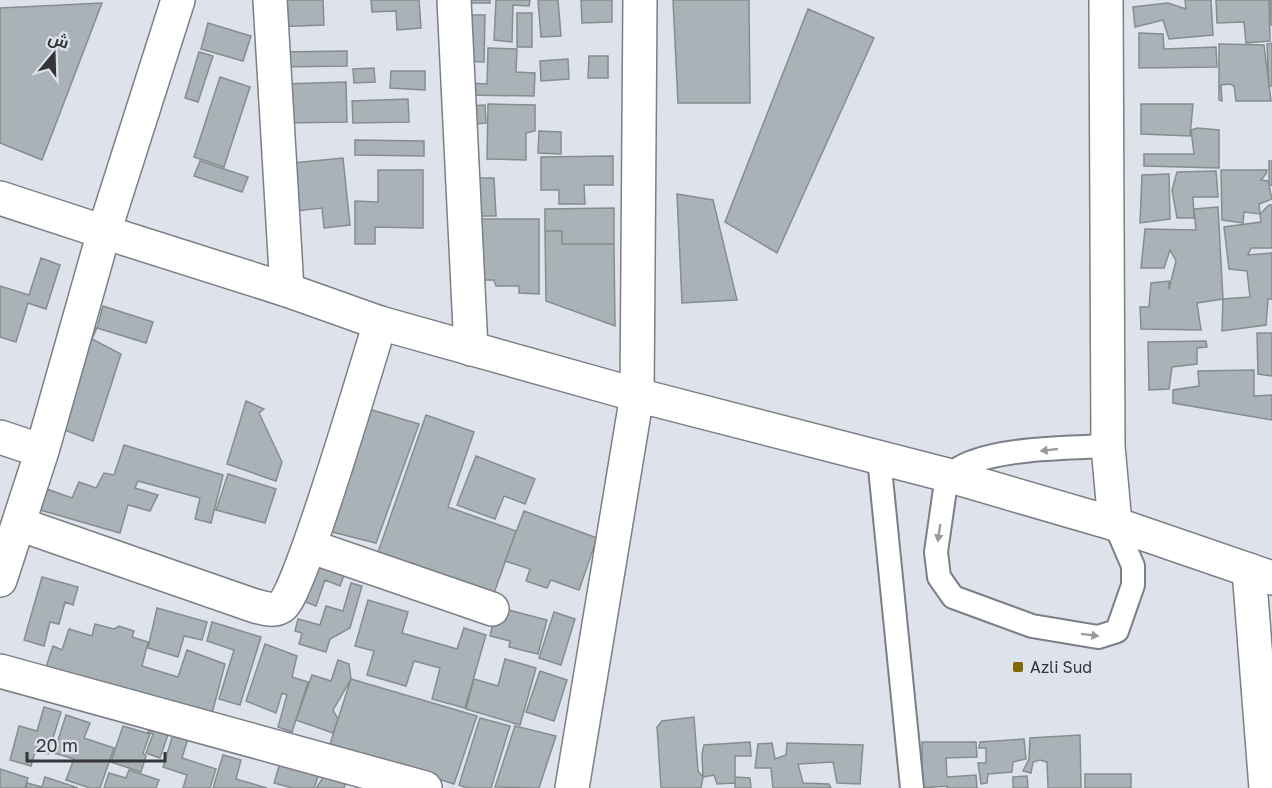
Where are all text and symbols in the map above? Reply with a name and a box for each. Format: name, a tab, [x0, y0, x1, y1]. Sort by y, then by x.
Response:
north arrow	[24, 24, 84, 84]
text: ش	[46, 27, 72, 53]
one-way arrow	[1040, 445, 1059, 455]
one-way arrow	[934, 524, 943, 543]
one-way arrow	[1080, 630, 1099, 640]
place label: Azli Sud	[1030, 657, 1092, 677]
marker: Azli Sud	[1011, 660, 1025, 674]
scale bar	[27, 725, 165, 763]
text: 20 m	[36, 734, 78, 756]

